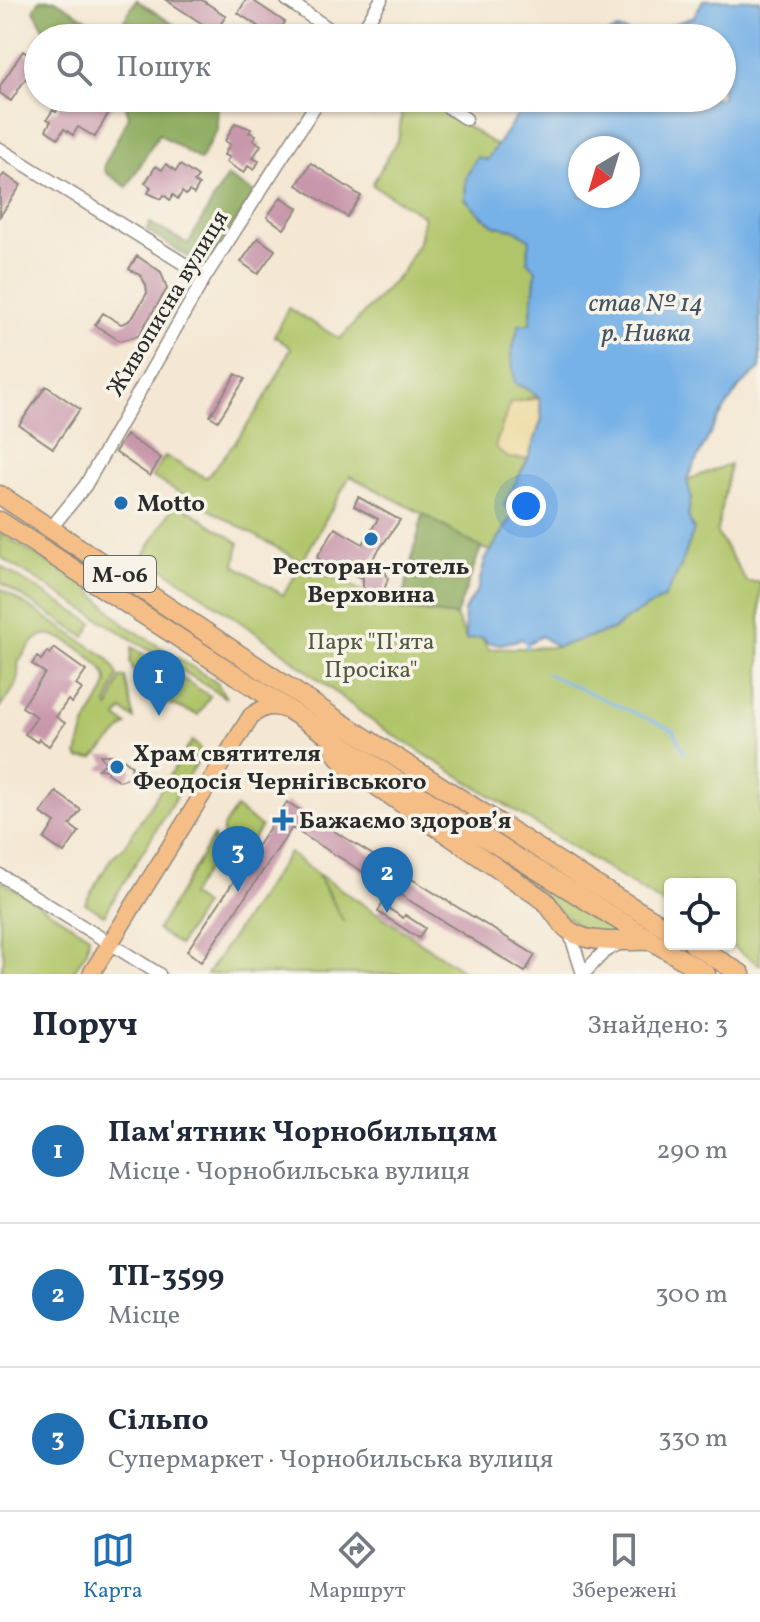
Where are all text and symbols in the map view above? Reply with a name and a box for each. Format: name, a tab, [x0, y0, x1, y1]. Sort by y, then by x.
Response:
search box	[24, 24, 736, 112]
icon: search	[52, 46, 96, 90]
text: Пошук	[116, 47, 211, 89]
north arrow	[568, 136, 640, 208]
street label: Живописна вулиця	[100, 204, 238, 404]
water label: став № 14 р. Нивка	[589, 286, 703, 352]
your location	[506, 486, 546, 526]
place label: Motto	[137, 488, 205, 522]
marker: Motto	[112, 494, 130, 512]
marker: Ресторан-готель Верховина	[362, 530, 380, 548]
place label: Ресторан-готель Верховина	[273, 551, 469, 613]
road number: М-06	[84, 556, 156, 592]
park label: Парк "П'ята Просіка"	[307, 626, 435, 688]
pin: 1	[133, 650, 185, 716]
place label: Храм святителя Феодосія Чернігівського	[133, 738, 426, 800]
marker: Храм святителя Феодосія Чернігівського	[108, 758, 126, 776]
place label: Бажаємо здоровʼя	[299, 805, 512, 839]
marker: Бажаємо здоровʼя	[274, 811, 292, 829]
pin: 3	[212, 826, 264, 892]
pin: 2	[361, 847, 413, 913]
map controls	[664, 878, 736, 950]
button: locate	[664, 878, 736, 950]
text: Поруч	[32, 1003, 138, 1050]
text: Знайдено: 3	[587, 1008, 728, 1044]
text: Пам'ятник Чорнобильцям	[108, 1112, 497, 1154]
text: 1	[53, 1133, 63, 1169]
text: 290 m	[656, 1133, 728, 1169]
text: Місце · Чорнобильська вулиця	[108, 1154, 470, 1190]
text: ТП-3599	[108, 1256, 224, 1298]
text: 2	[51, 1277, 65, 1313]
text: 300 m	[655, 1277, 728, 1313]
text: Місце	[108, 1298, 180, 1334]
text: Сільпо	[108, 1400, 209, 1442]
text: 3	[51, 1421, 65, 1457]
text: 330 m	[658, 1421, 728, 1457]
text: Супермаркет · Чорнобильська вулиця	[108, 1442, 553, 1478]
tab: Карта	[83, 1528, 143, 1607]
tab: Маршрут	[309, 1528, 406, 1607]
tab: Збережені	[572, 1528, 677, 1607]

